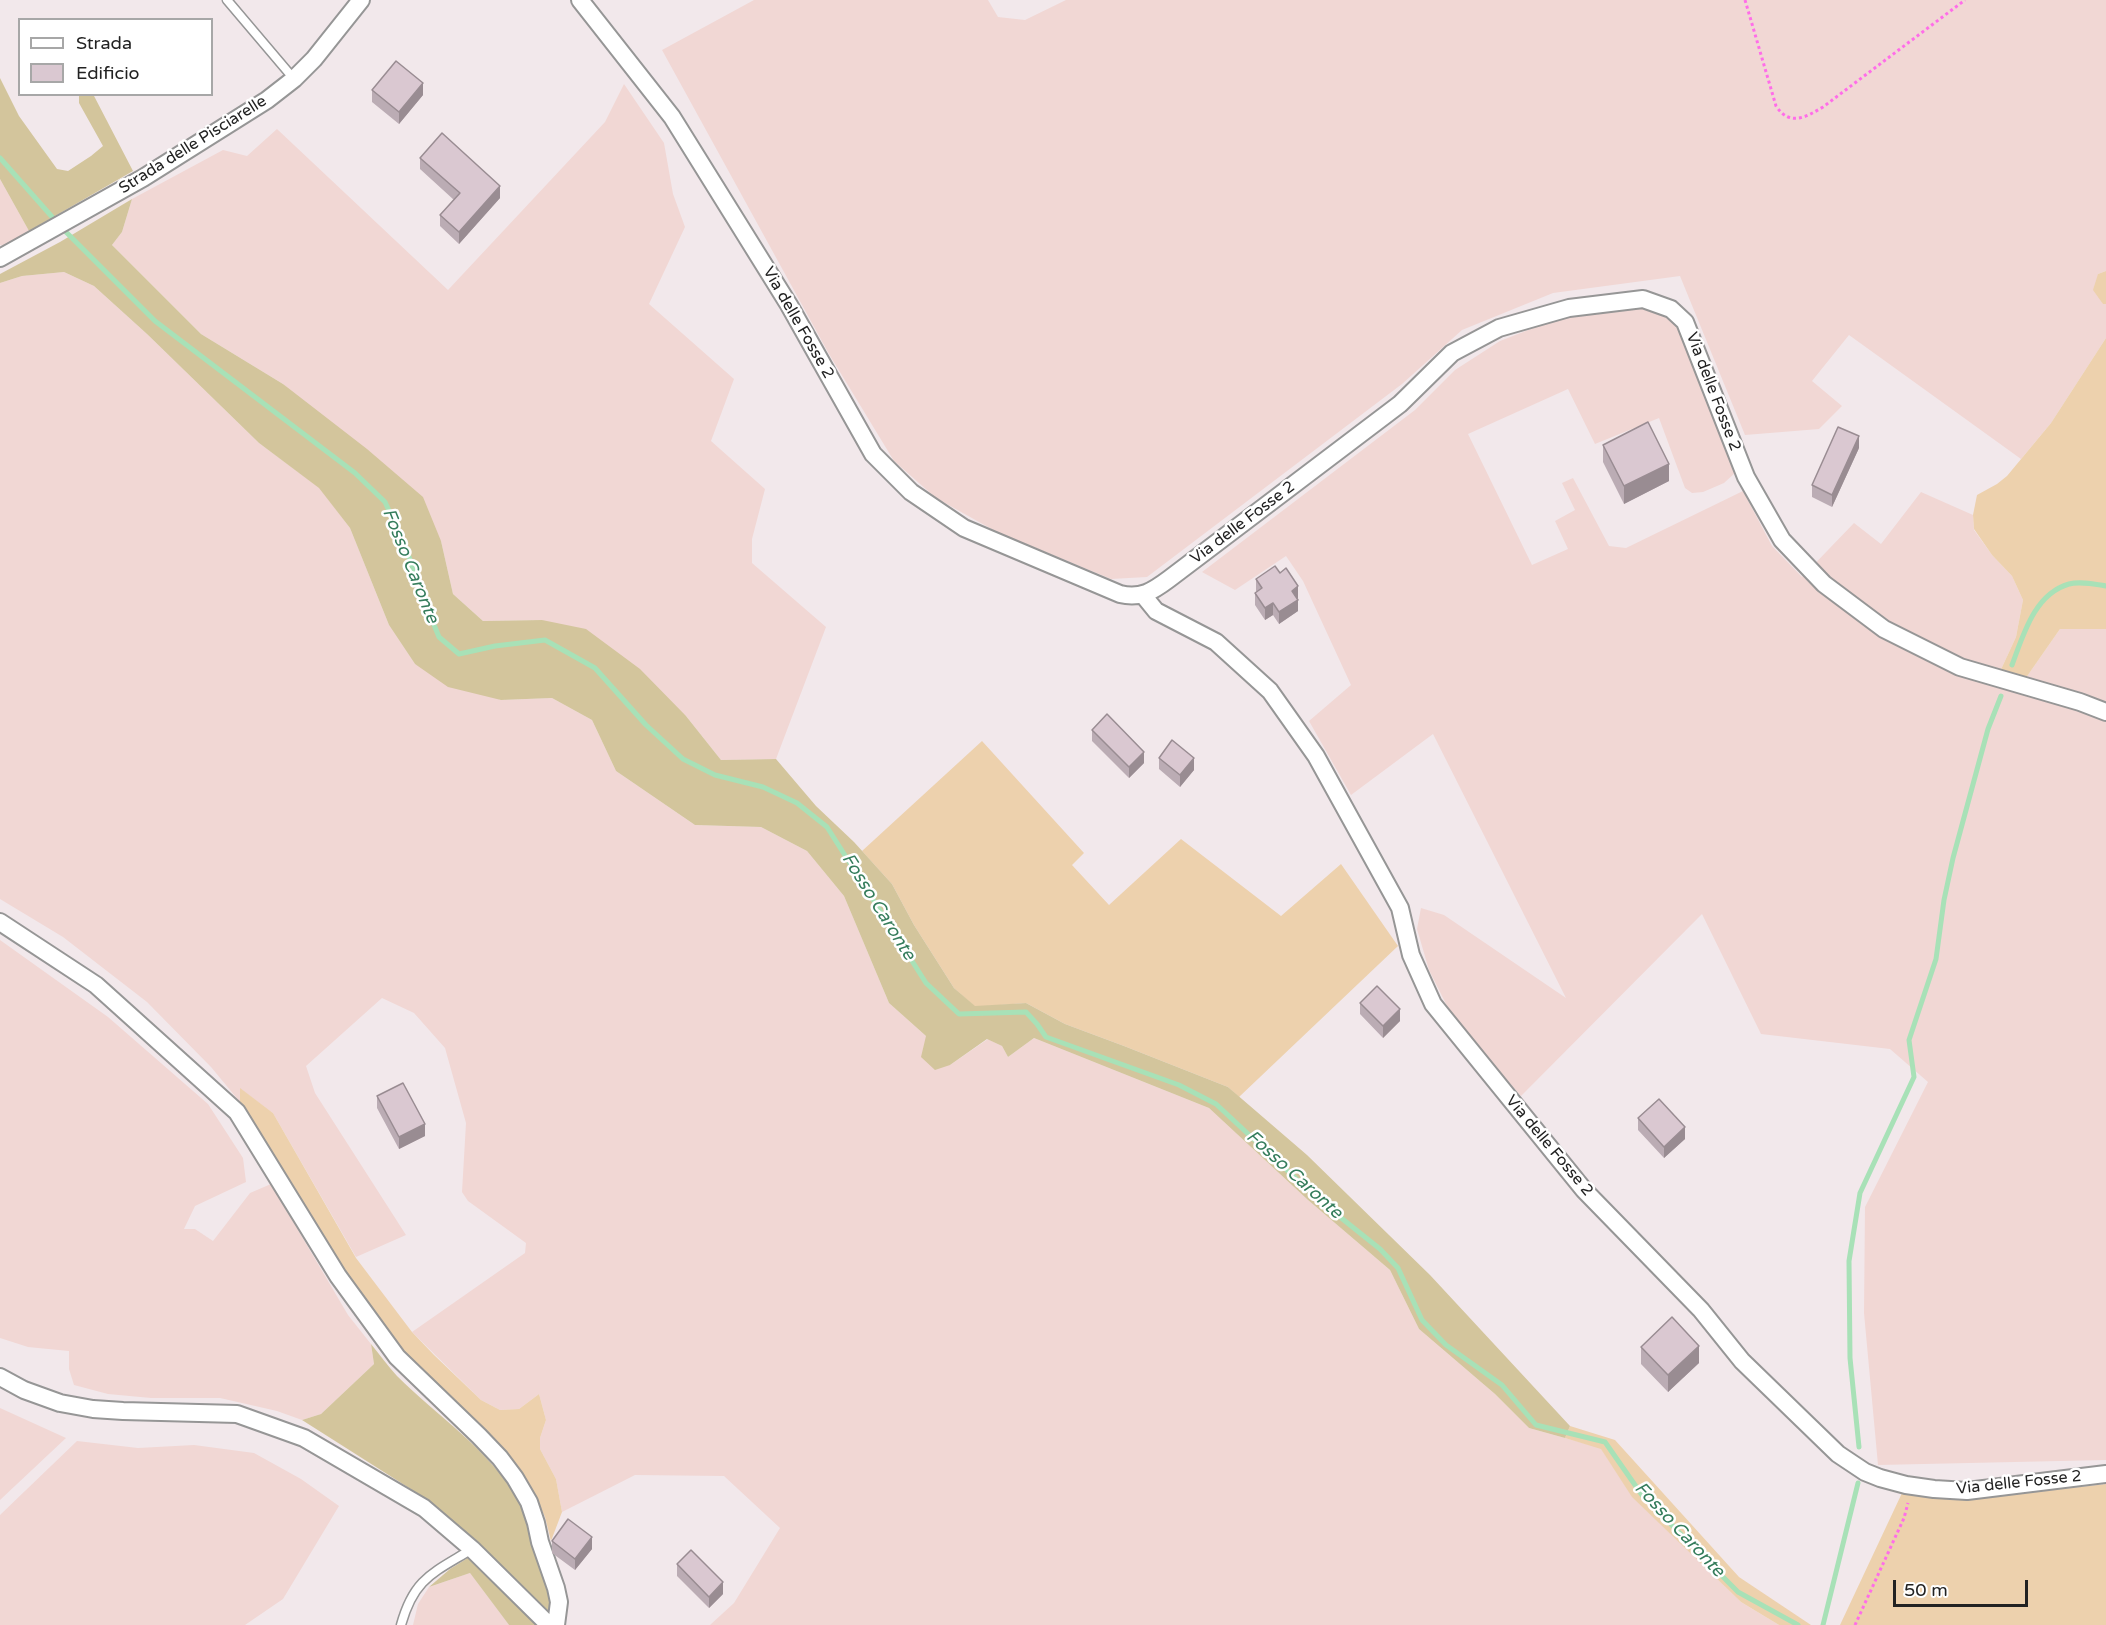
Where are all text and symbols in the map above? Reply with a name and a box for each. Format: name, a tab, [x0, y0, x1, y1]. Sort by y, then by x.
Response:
legend	[18, 18, 213, 96]
text: Strada	[76, 32, 132, 54]
text: Edificio	[76, 62, 140, 84]
street label: Strada delle Pisciarelle	[116, 92, 270, 198]
street label: Via delle Fosse 2	[758, 264, 838, 382]
street label: Via delle Fosse 2	[1681, 330, 1745, 454]
street label: Via delle Fosse 2	[1187, 477, 1299, 569]
water label: Fosso Caronte	[377, 505, 443, 627]
water label: Fosso Caronte	[837, 850, 919, 964]
street label: Via delle Fosse 2	[1501, 1092, 1597, 1200]
water label: Fosso Caronte	[1241, 1126, 1347, 1224]
street label: Via delle Fosse 2	[1955, 1467, 2083, 1499]
water label: Fosso Caronte	[1630, 1478, 1728, 1582]
scale bar	[1896, 1568, 2031, 1606]
text: 50 m	[1904, 1579, 1948, 1601]

